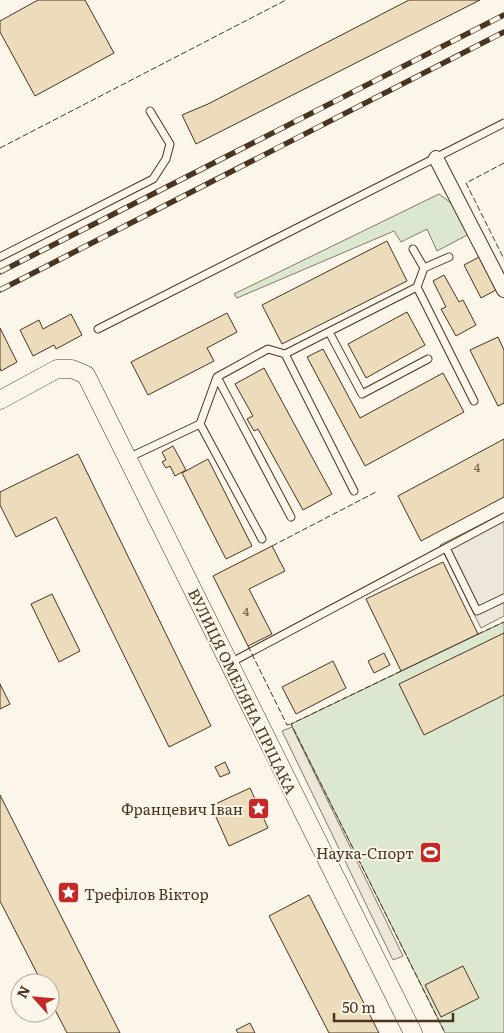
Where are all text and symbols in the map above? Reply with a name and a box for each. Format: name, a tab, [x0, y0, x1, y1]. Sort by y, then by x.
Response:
house number: 4	[474, 458, 481, 476]
street label: ВУЛИЦЯ ОМЕЛЯНА ПРІЦАКА	[183, 584, 303, 798]
house number: 4	[243, 602, 250, 620]
place icon: Францевич Іван	[247, 796, 271, 820]
place label: Францевич Іван	[121, 797, 243, 820]
sports icon: Наука-Спорт	[418, 840, 442, 864]
place label: Наука-Спорт	[316, 841, 414, 864]
place icon: Трефілов Віктор	[56, 881, 80, 905]
place label: Трефілов Віктор	[84, 882, 209, 905]
north arrow	[10, 973, 60, 1023]
text: N	[11, 982, 34, 1001]
scale bar	[334, 990, 453, 1022]
text: 50 m	[342, 995, 376, 1018]

